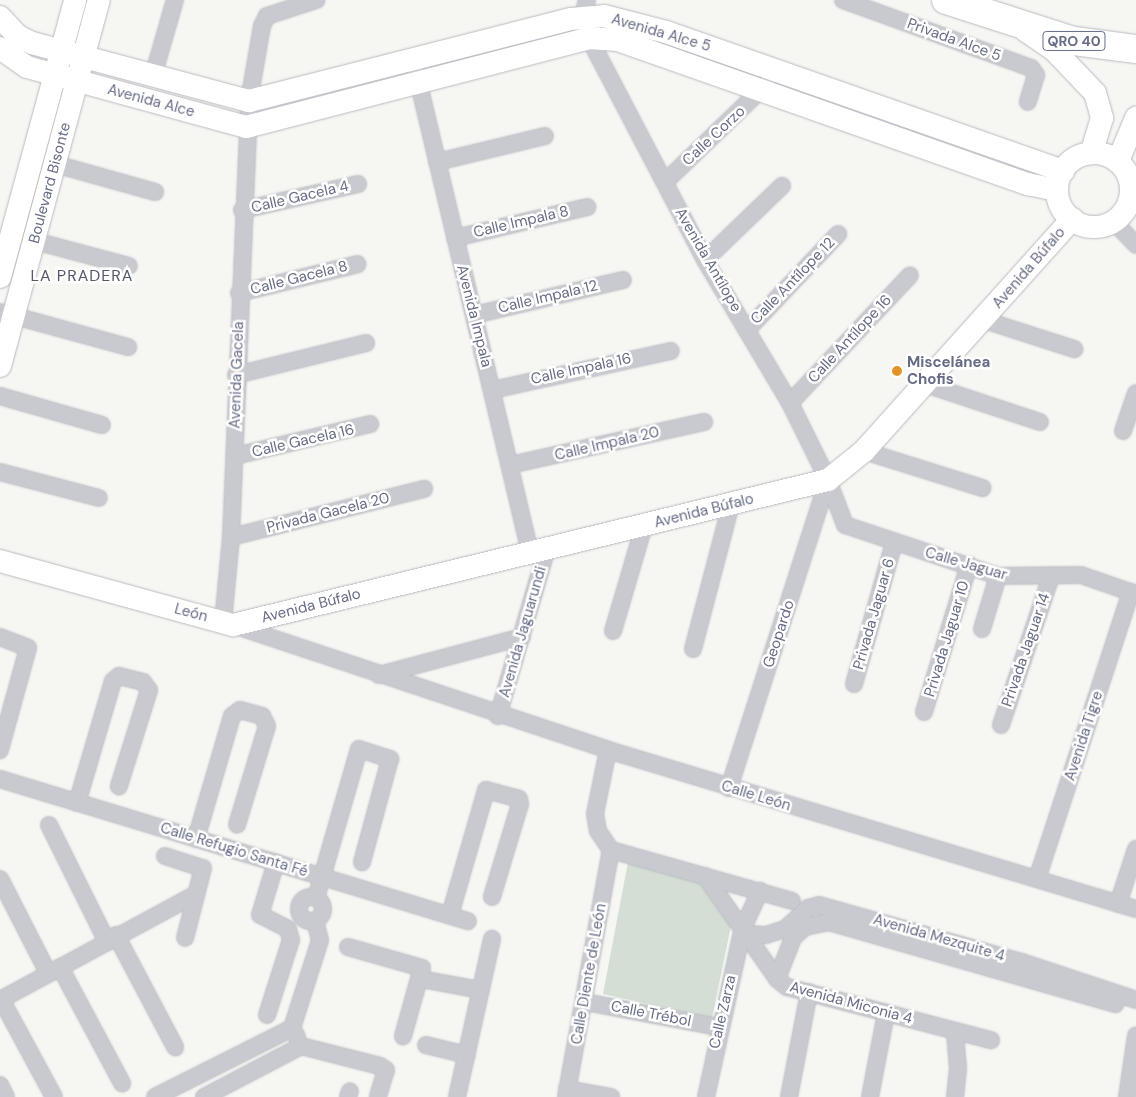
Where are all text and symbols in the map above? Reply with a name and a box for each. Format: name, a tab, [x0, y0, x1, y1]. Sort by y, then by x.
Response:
street label: Avenida Alce 5	[609, 10, 713, 56]
street label: Privada Alce 5	[905, 15, 1003, 65]
road number: QRO 40	[1042, 29, 1106, 52]
street label: Avenida Alce	[105, 81, 197, 121]
street label: Calle Corzo	[679, 102, 749, 170]
street label: Boulevard Bisonte	[25, 121, 75, 245]
street label: Calle Gacela 4	[250, 177, 350, 217]
street label: Calle Impala 8	[472, 202, 570, 242]
street label: Avenida Antílope	[671, 205, 745, 315]
street label: Avenida Búfalo	[989, 224, 1069, 312]
street label: Calle Antílope 12	[747, 234, 839, 328]
street label: Calle Gacela 8	[249, 257, 349, 299]
street label: Avenida Impala	[453, 263, 495, 369]
district label: LA PRADERA	[29, 266, 135, 286]
street label: Calle Impala 12	[497, 277, 599, 317]
street label: Calle Antílope 16	[804, 291, 896, 387]
street label: Avenida Gacela	[226, 321, 248, 429]
street label: Calle Impala 16	[529, 350, 633, 388]
place label: Miscelánea Chofis	[907, 353, 990, 388]
marker: Miscelánea Chofis	[891, 365, 903, 377]
street label: Calle Gacela 16	[250, 420, 356, 462]
street label: Calle Impala 20	[553, 423, 661, 465]
street label: Privada Gacela 20	[265, 489, 391, 537]
street label: Avenida Búfalo	[652, 490, 756, 532]
street label: Calle Jaguar	[923, 544, 1009, 584]
street label: Privada Jaguar 6	[850, 556, 898, 672]
street label: Avenida Jaguarundi	[496, 564, 550, 700]
street label: Privada Jaguar 10	[921, 579, 973, 699]
street label: Avenida Búfalo	[259, 585, 363, 627]
street label: Privada Jaguar 14	[998, 591, 1054, 709]
street label: Geopardo	[760, 598, 798, 670]
street label: León	[172, 600, 210, 626]
street label: Avenida Tigre	[1061, 689, 1107, 783]
street label: Calle León	[719, 777, 793, 815]
street label: Calle Refugio Santa Fé	[158, 819, 310, 881]
street label: Calle Diente de León	[568, 902, 610, 1046]
street label: Avenida Mezquite 4	[871, 911, 1007, 965]
street label: Calle Zarza	[706, 973, 740, 1051]
street label: Avenida Miconia 4	[788, 978, 914, 1028]
street label: Calle Trébol	[609, 997, 693, 1031]

